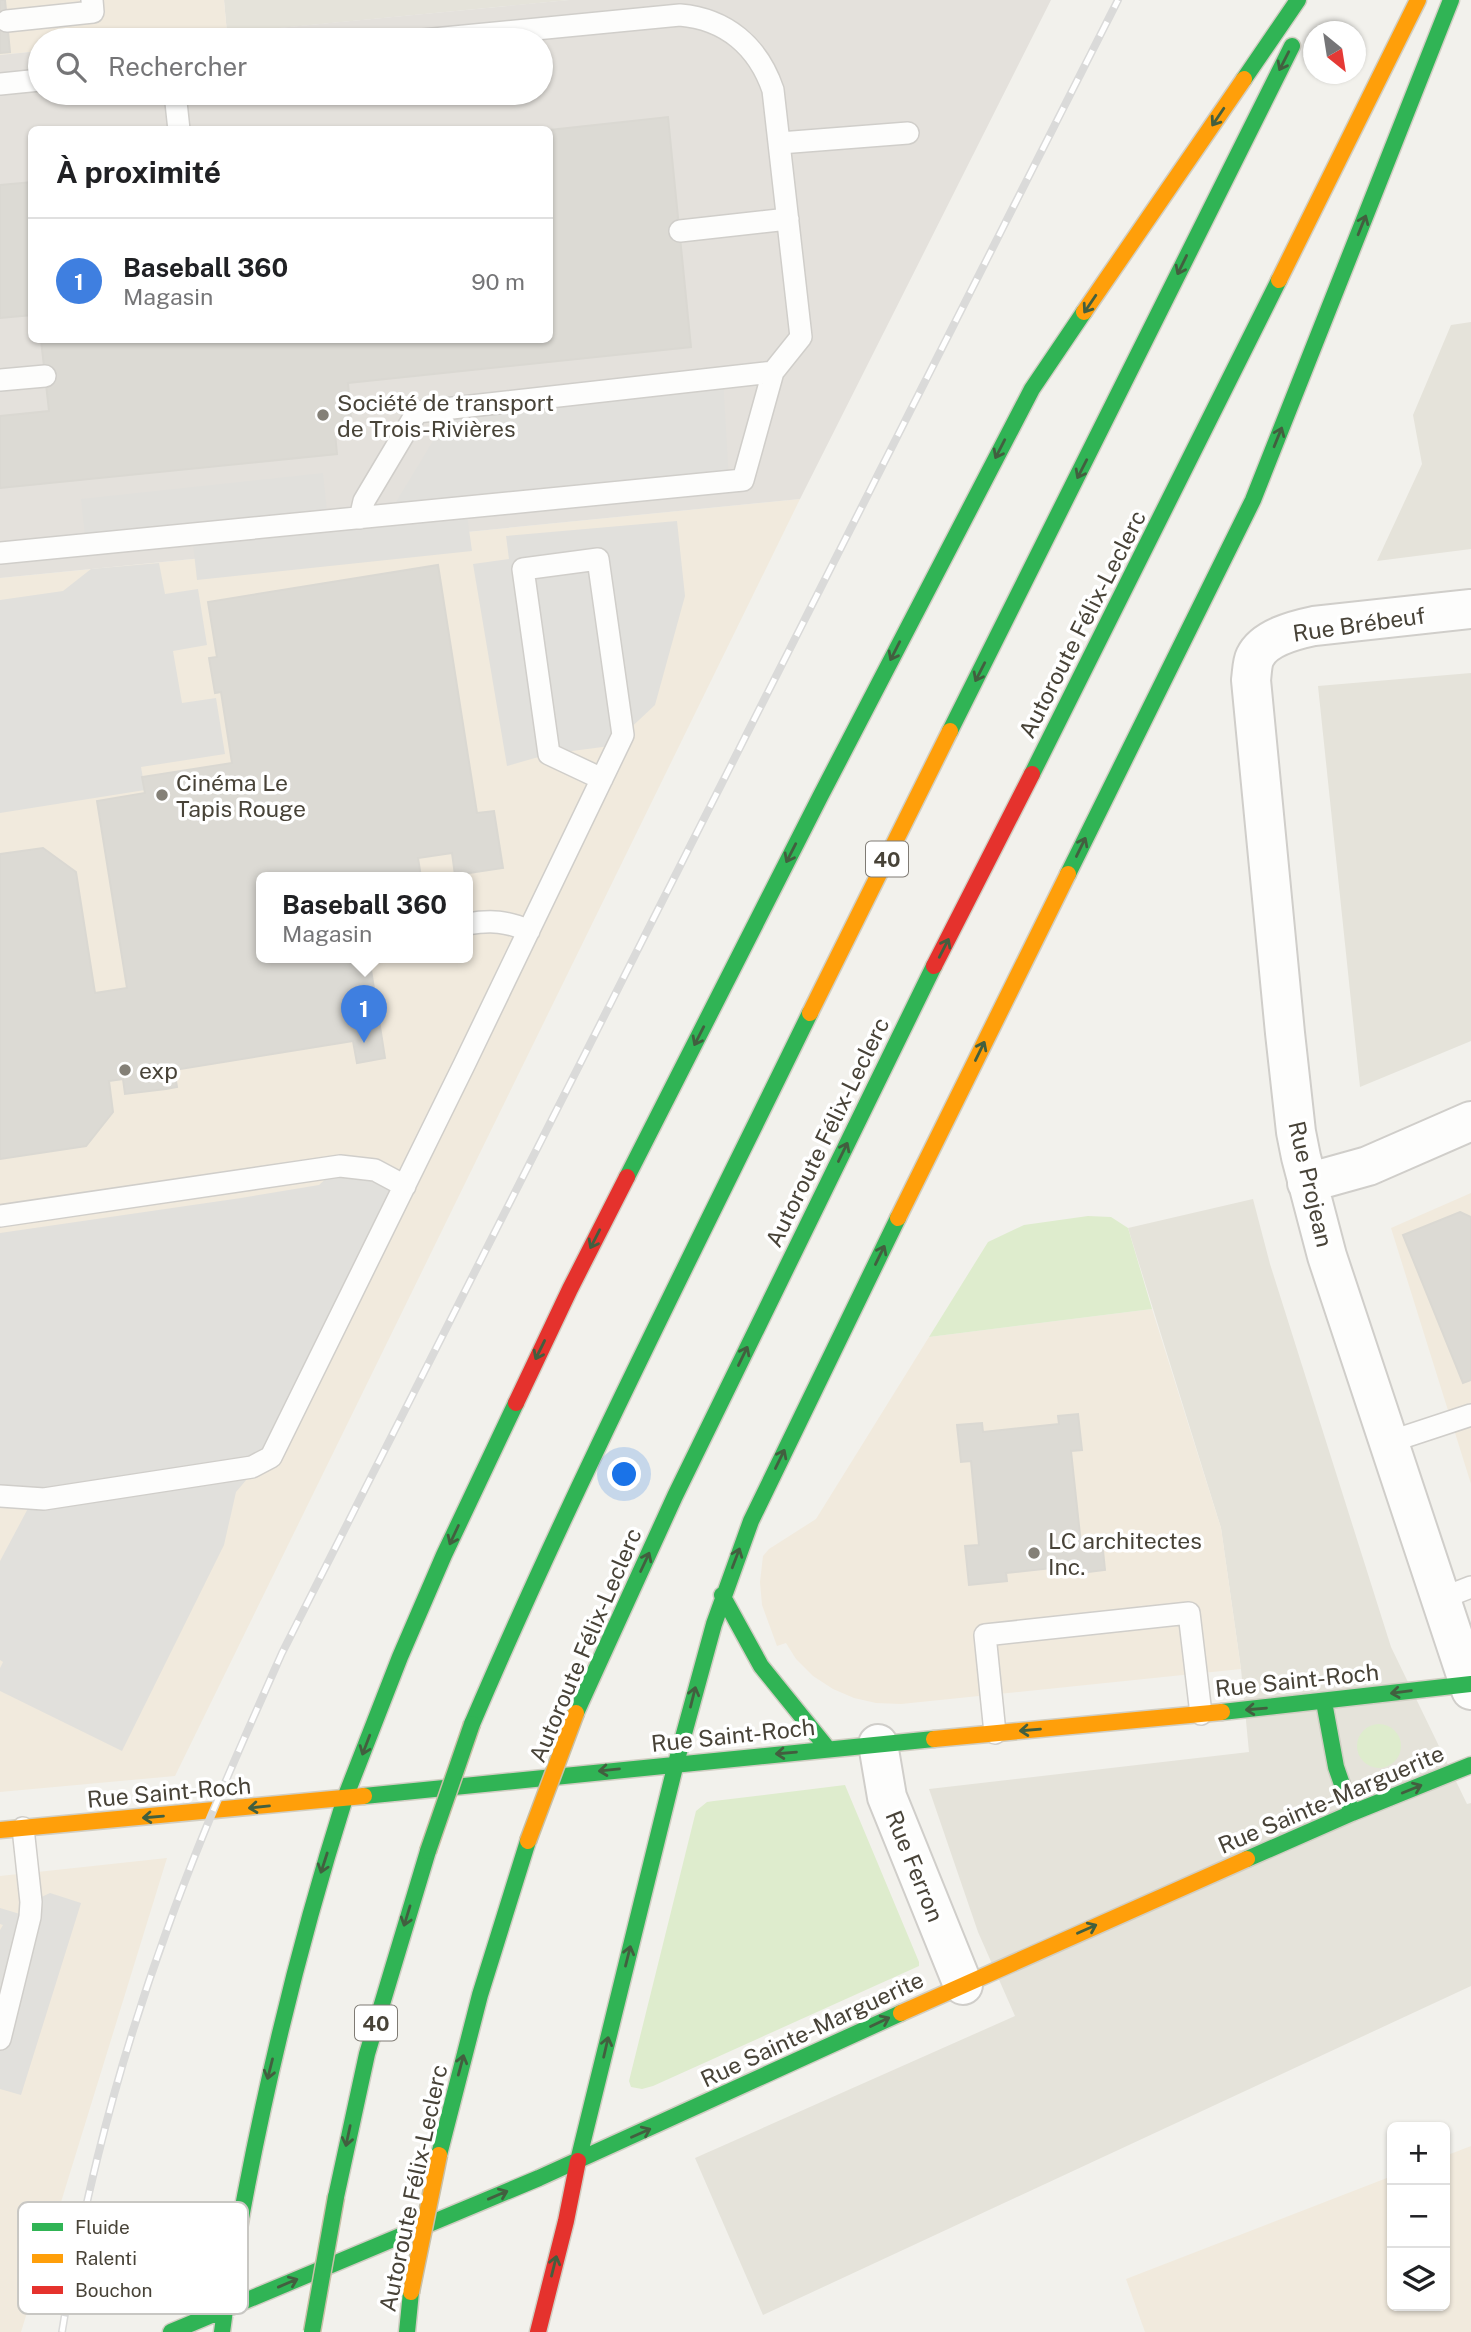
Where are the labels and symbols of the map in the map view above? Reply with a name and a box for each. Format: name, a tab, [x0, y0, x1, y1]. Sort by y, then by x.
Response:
north arrow	[1303, 21, 1366, 84]
one-way arrow	[1276, 50, 1290, 71]
one-way arrow	[1211, 107, 1225, 126]
one-way arrow	[1356, 215, 1369, 236]
one-way arrow	[1175, 254, 1189, 275]
one-way arrow	[1082, 294, 1096, 314]
place label: Société de transport de Trois-Rivières	[337, 389, 554, 442]
marker: Société de transport de Trois-Rivières	[315, 407, 331, 423]
one-way arrow	[1273, 426, 1286, 448]
one-way arrow	[993, 438, 1007, 459]
one-way arrow	[1074, 458, 1088, 479]
street label: Autoroute Félix-Leclerc	[1013, 506, 1151, 742]
street label: Rue Brébeuf	[1291, 601, 1427, 647]
one-way arrow	[888, 640, 902, 661]
one-way arrow	[973, 661, 986, 682]
place label: Cinéma Le Tapis Rouge	[176, 769, 306, 822]
marker: Cinéma Le Tapis Rouge	[154, 787, 170, 803]
one-way arrow	[1074, 837, 1088, 858]
one-way arrow	[784, 842, 798, 863]
road number: 40	[866, 842, 908, 876]
one-way arrow	[937, 938, 951, 959]
pin: 1	[341, 985, 387, 1043]
street label: Autoroute Félix-Leclerc	[760, 1013, 894, 1251]
one-way arrow	[691, 1025, 705, 1046]
one-way arrow	[973, 1041, 987, 1062]
place label: exp	[139, 1057, 178, 1084]
marker: exp	[117, 1062, 133, 1078]
street label: Rue Projean	[1283, 1118, 1339, 1250]
one-way arrow	[836, 1142, 850, 1163]
one-way arrow	[588, 1228, 602, 1249]
one-way arrow	[873, 1245, 887, 1266]
one-way arrow	[533, 1339, 546, 1360]
one-way arrow	[737, 1346, 750, 1367]
one-way arrow	[773, 1449, 787, 1470]
your location	[607, 1457, 641, 1491]
one-way arrow	[446, 1524, 460, 1545]
street label: Autoroute Félix-Leclerc	[523, 1524, 647, 1766]
place label: LC architectes Inc.	[1048, 1527, 1202, 1580]
marker: LC architectes Inc.	[1026, 1545, 1042, 1561]
one-way arrow	[731, 1547, 743, 1569]
one-way arrow	[639, 1551, 652, 1572]
street label: Rue Saint-Roch	[1214, 1658, 1380, 1702]
one-way arrow	[1390, 1685, 1413, 1698]
one-way arrow	[687, 1686, 700, 1709]
one-way arrow	[1245, 1703, 1268, 1716]
street label: Rue Saint-Roch	[650, 1713, 816, 1757]
one-way arrow	[1019, 1724, 1042, 1737]
one-way arrow	[359, 1733, 372, 1755]
street label: Rue Sainte-Marguerite	[1214, 1739, 1448, 1859]
one-way arrow	[775, 1746, 798, 1759]
one-way arrow	[598, 1764, 620, 1777]
street label: Rue Saint-Roch	[86, 1771, 252, 1813]
one-way arrow	[1400, 1781, 1422, 1794]
one-way arrow	[248, 1801, 271, 1814]
street label: Rue Ferron	[880, 1806, 950, 1926]
one-way arrow	[142, 1810, 165, 1823]
one-way arrow	[317, 1852, 330, 1874]
one-way arrow	[400, 1905, 412, 1927]
one-way arrow	[1076, 1922, 1098, 1935]
one-way arrow	[622, 1945, 635, 1967]
street label: Rue Sainte-Marguerite	[696, 1965, 928, 2093]
road number: 40	[355, 2006, 397, 2040]
one-way arrow	[869, 2015, 890, 2028]
one-way arrow	[600, 2036, 613, 2059]
one-way arrow	[455, 2054, 468, 2076]
one-way arrow	[263, 2057, 276, 2080]
street label: Autoroute Félix-Leclerc	[374, 2062, 452, 2314]
one-way arrow	[341, 2124, 354, 2147]
one-way arrow	[629, 2126, 651, 2139]
one-way arrow	[486, 2188, 508, 2201]
legend	[18, 2202, 248, 2314]
text: Fluide	[75, 2216, 130, 2238]
text: Ralenti	[75, 2247, 137, 2269]
one-way arrow	[548, 2255, 561, 2278]
one-way arrow	[277, 2276, 298, 2289]
text: Bouchon	[75, 2279, 152, 2301]

